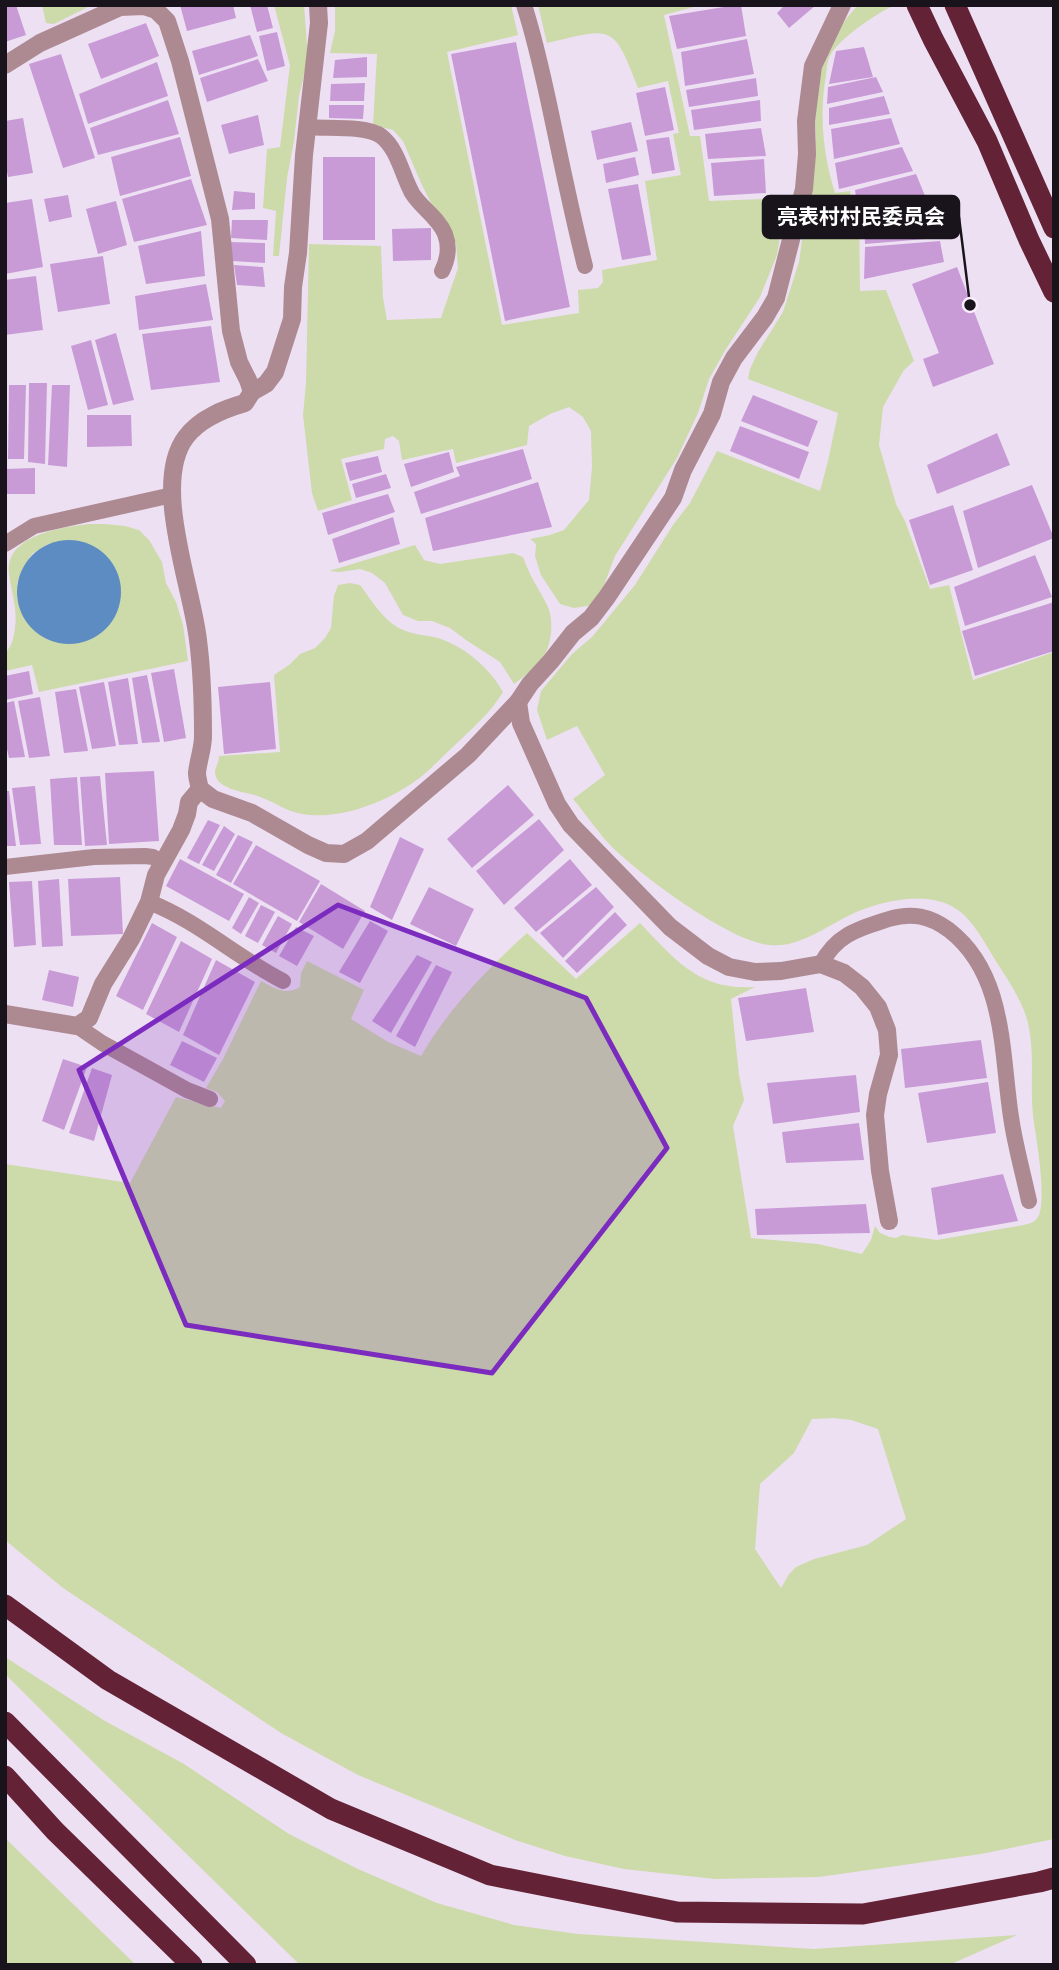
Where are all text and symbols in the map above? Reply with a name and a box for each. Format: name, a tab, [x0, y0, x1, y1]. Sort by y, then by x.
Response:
callout: 亮表村村民委员会	[763, 196, 959, 238]
text: 亮表村村民委员会	[777, 204, 945, 230]

